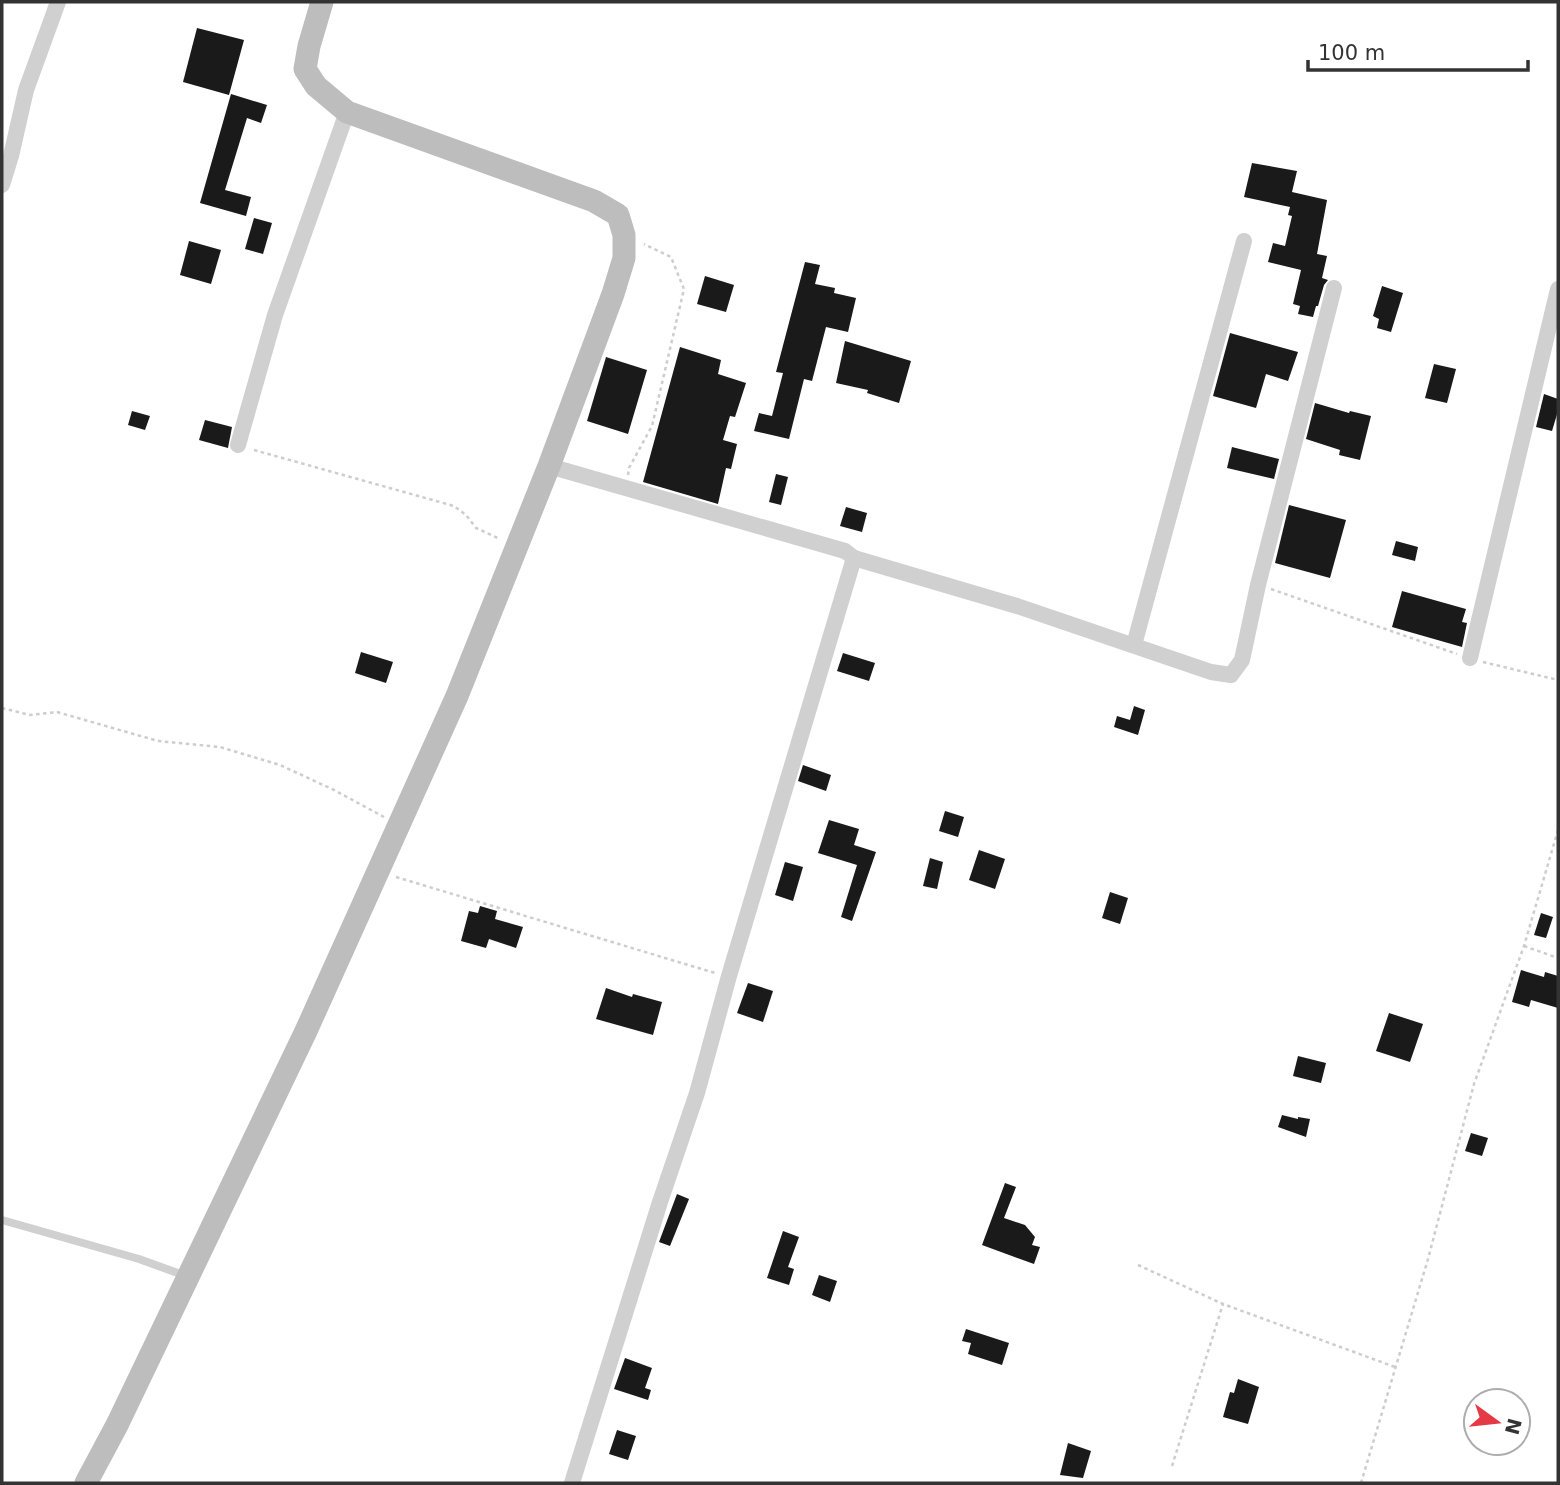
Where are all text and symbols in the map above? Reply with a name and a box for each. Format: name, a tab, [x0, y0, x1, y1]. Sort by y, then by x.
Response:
scale bar	[1308, 28, 1528, 72]
text: 100 m	[1318, 41, 1385, 65]
north arrow	[1462, 1387, 1532, 1457]
text: N	[1501, 1416, 1526, 1437]

